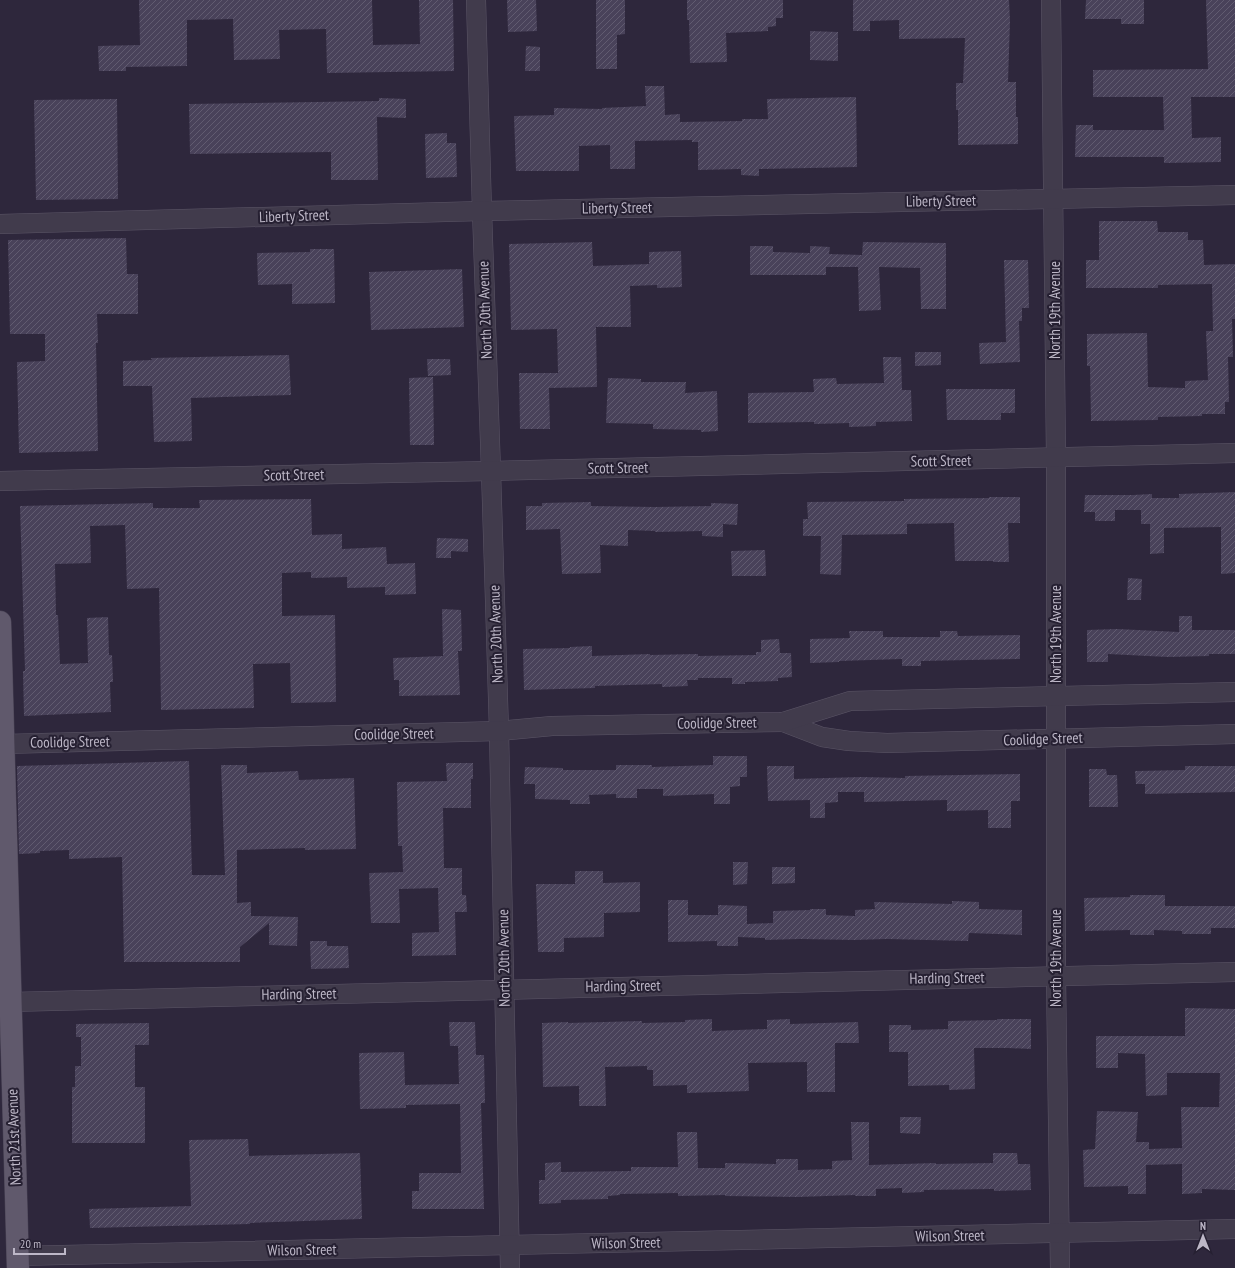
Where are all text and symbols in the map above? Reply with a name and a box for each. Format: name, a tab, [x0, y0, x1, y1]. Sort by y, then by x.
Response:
street label: Liberty Street	[906, 190, 976, 211]
street label: Liberty Street	[582, 197, 652, 218]
street label: Liberty Street	[259, 205, 329, 226]
street label: North 20th Avenue	[473, 261, 496, 359]
street label: North 19th Avenue	[1045, 261, 1064, 359]
street label: Scott Street	[911, 450, 971, 471]
street label: Scott Street	[588, 457, 648, 478]
street label: Scott Street	[264, 464, 324, 485]
street label: North 20th Avenue	[484, 585, 507, 683]
street label: North 19th Avenue	[1046, 585, 1065, 683]
street label: Coolidge Street	[677, 712, 757, 733]
street label: Coolidge Street	[354, 723, 434, 744]
street label: Coolidge Street	[1003, 728, 1083, 749]
street label: Coolidge Street	[30, 731, 110, 752]
street label: North 20th Avenue	[493, 909, 514, 1007]
street label: North 19th Avenue	[1046, 909, 1065, 1007]
street label: Harding Street	[909, 967, 985, 988]
street label: Harding Street	[585, 975, 661, 996]
street label: Harding Street	[261, 983, 337, 1004]
street label: North 21st Avenue	[2, 1089, 25, 1185]
north arrow	[1183, 1216, 1223, 1256]
text: N	[1200, 1219, 1206, 1233]
street label: Wilson Street	[915, 1225, 985, 1246]
scale bar	[14, 1230, 65, 1256]
street label: Wilson Street	[591, 1232, 661, 1253]
text: 20 m	[20, 1236, 41, 1251]
street label: Wilson Street	[267, 1239, 337, 1260]

